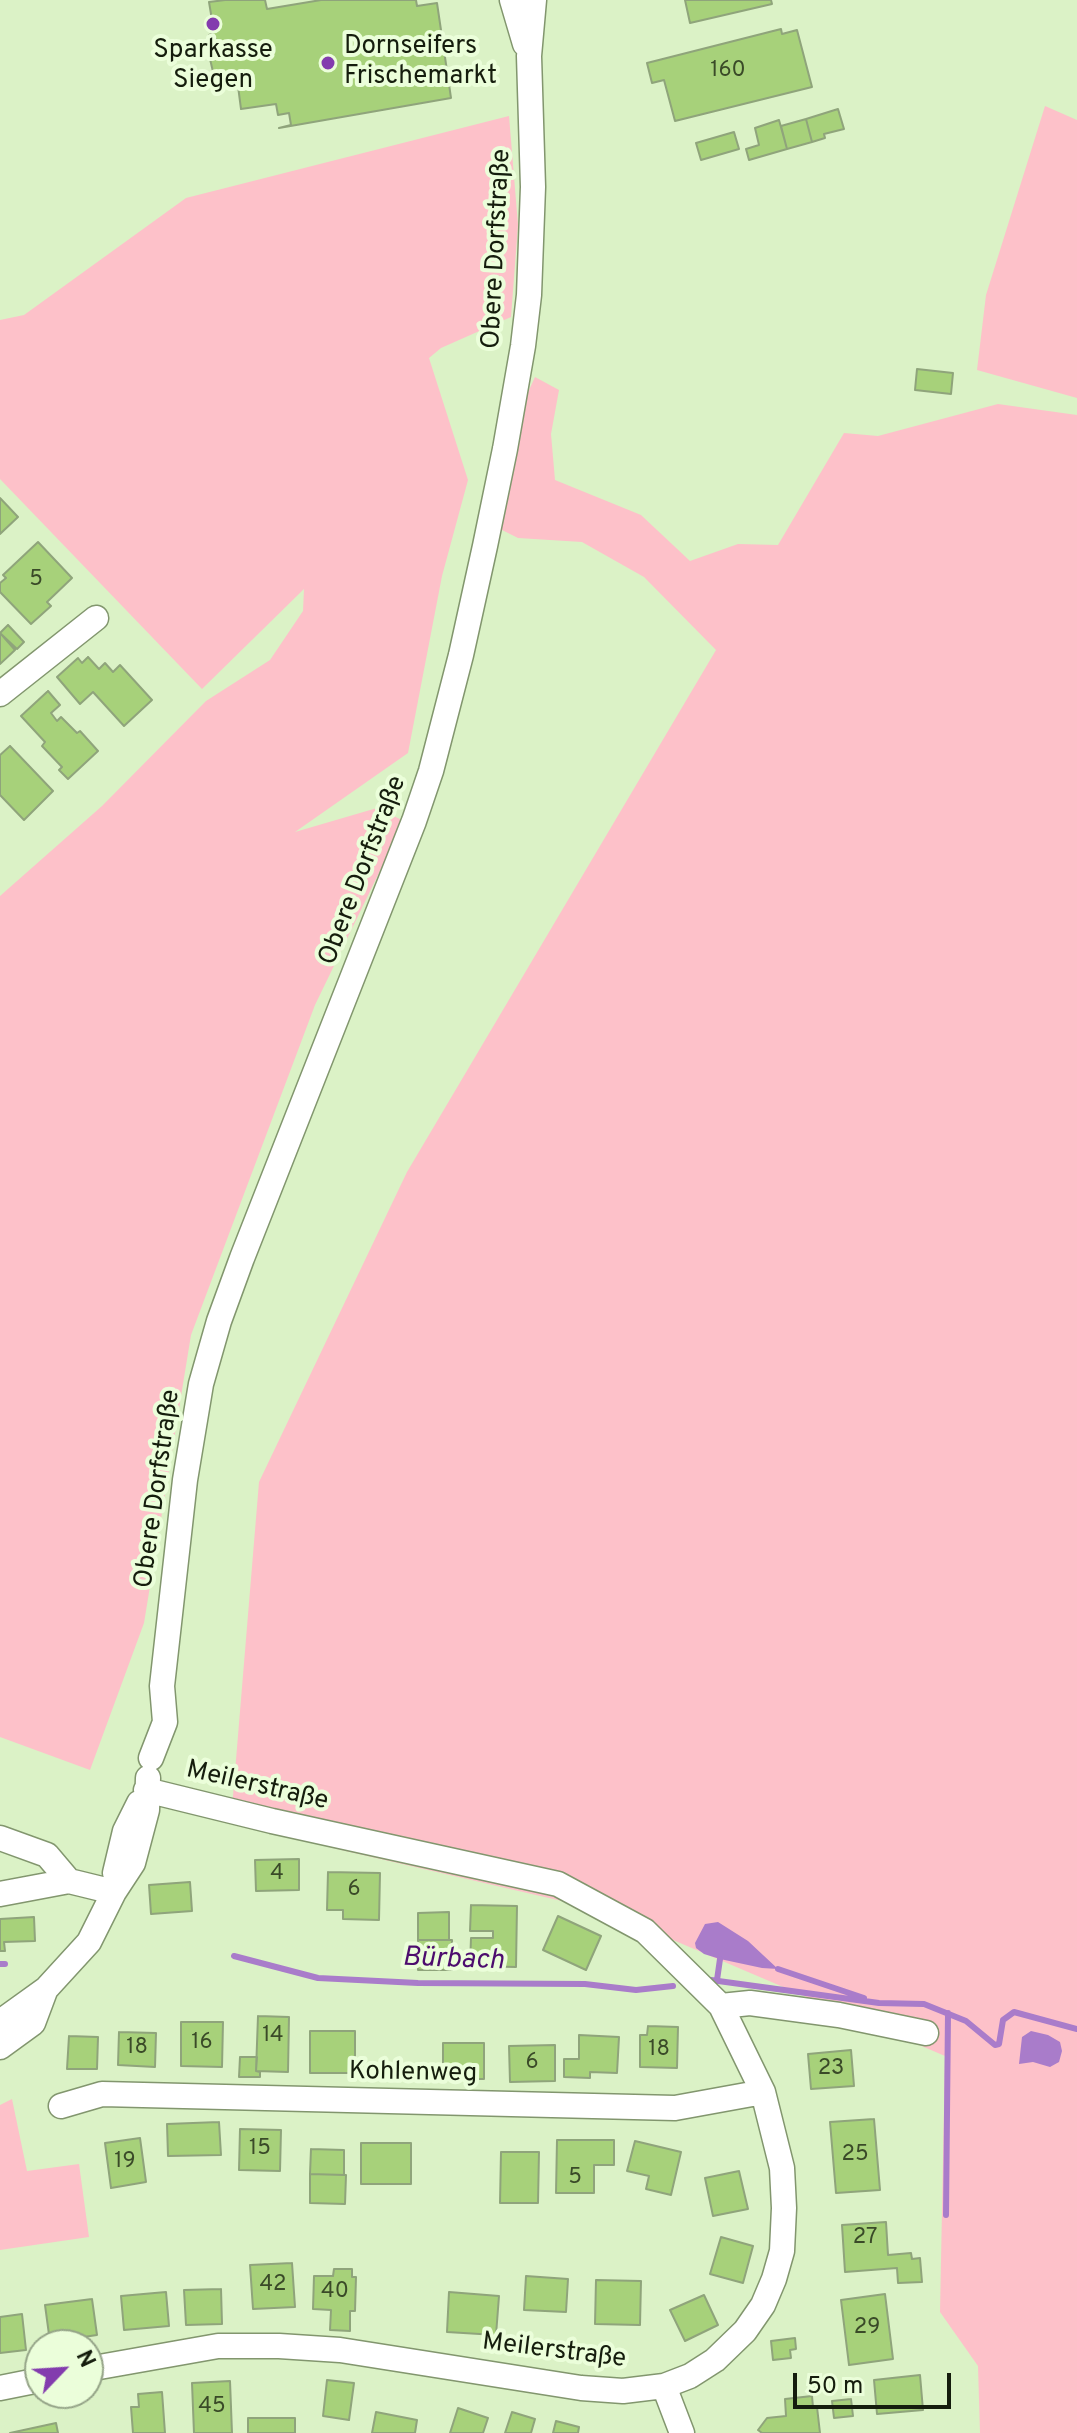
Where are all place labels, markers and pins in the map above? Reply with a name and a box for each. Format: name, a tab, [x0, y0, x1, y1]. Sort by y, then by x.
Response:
marker: Sparkasse Siegen	[204, 15, 222, 33]
place label: Dornseifers Frischemarkt	[344, 32, 497, 94]
place label: Sparkasse Siegen	[153, 36, 273, 98]
marker: Dornseifers Frischemarkt	[319, 54, 337, 72]

